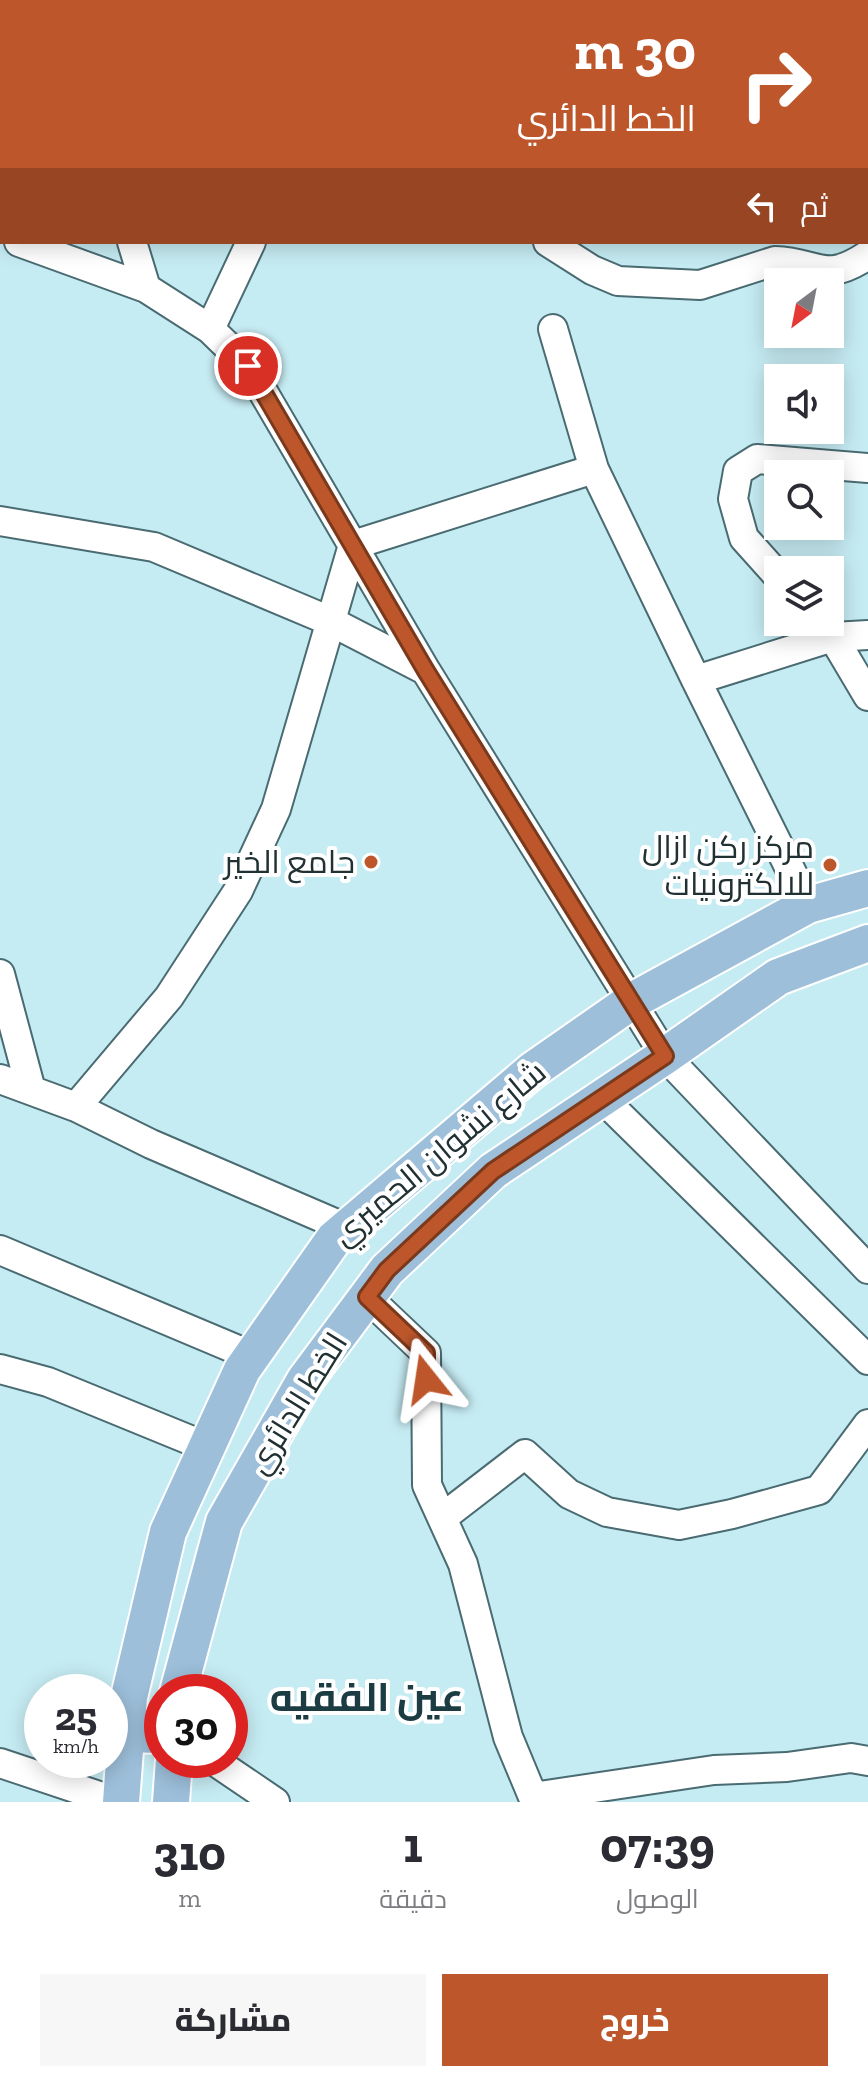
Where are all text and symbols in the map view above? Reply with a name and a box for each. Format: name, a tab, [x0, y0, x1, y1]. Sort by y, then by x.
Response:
text: 30 m	[574, 16, 696, 83]
icon: right	[724, 32, 828, 136]
text: الخط الدائري	[517, 97, 696, 140]
icon: left	[740, 184, 784, 228]
text: ثم	[800, 189, 828, 225]
north arrow	[764, 268, 844, 348]
map controls	[764, 268, 844, 636]
pin	[214, 332, 282, 400]
icon: arrive	[226, 344, 270, 388]
button: sound	[764, 364, 844, 444]
button: search	[764, 460, 844, 540]
button: layers	[764, 556, 844, 636]
place label: مركز ركن ازال للالكترونيات	[642, 828, 814, 903]
place label: جامع الخير	[222, 843, 355, 884]
marker: جامع الخير	[362, 853, 380, 871]
marker: مركز ركن ازال للالكترونيات	[821, 856, 839, 874]
street label: شارع نشوان الحميري	[325, 1053, 557, 1258]
street label: الخط الدائري	[239, 1325, 360, 1484]
position arrow	[384, 1337, 468, 1421]
district label: عين الفقيه	[270, 1673, 464, 1721]
speed limit sign: 30	[144, 1674, 248, 1778]
text: 25	[55, 1692, 97, 1740]
text: km/h	[53, 1734, 99, 1758]
text: 1	[403, 1817, 423, 1874]
text: 07:39	[600, 1817, 715, 1874]
text: 310	[153, 1825, 226, 1882]
text: m	[178, 1882, 201, 1914]
text: دقيقة	[379, 1883, 447, 1915]
text: الوصول	[616, 1883, 699, 1915]
button: مشاركة	[40, 1974, 426, 2066]
button: خروج	[442, 1974, 828, 2066]

